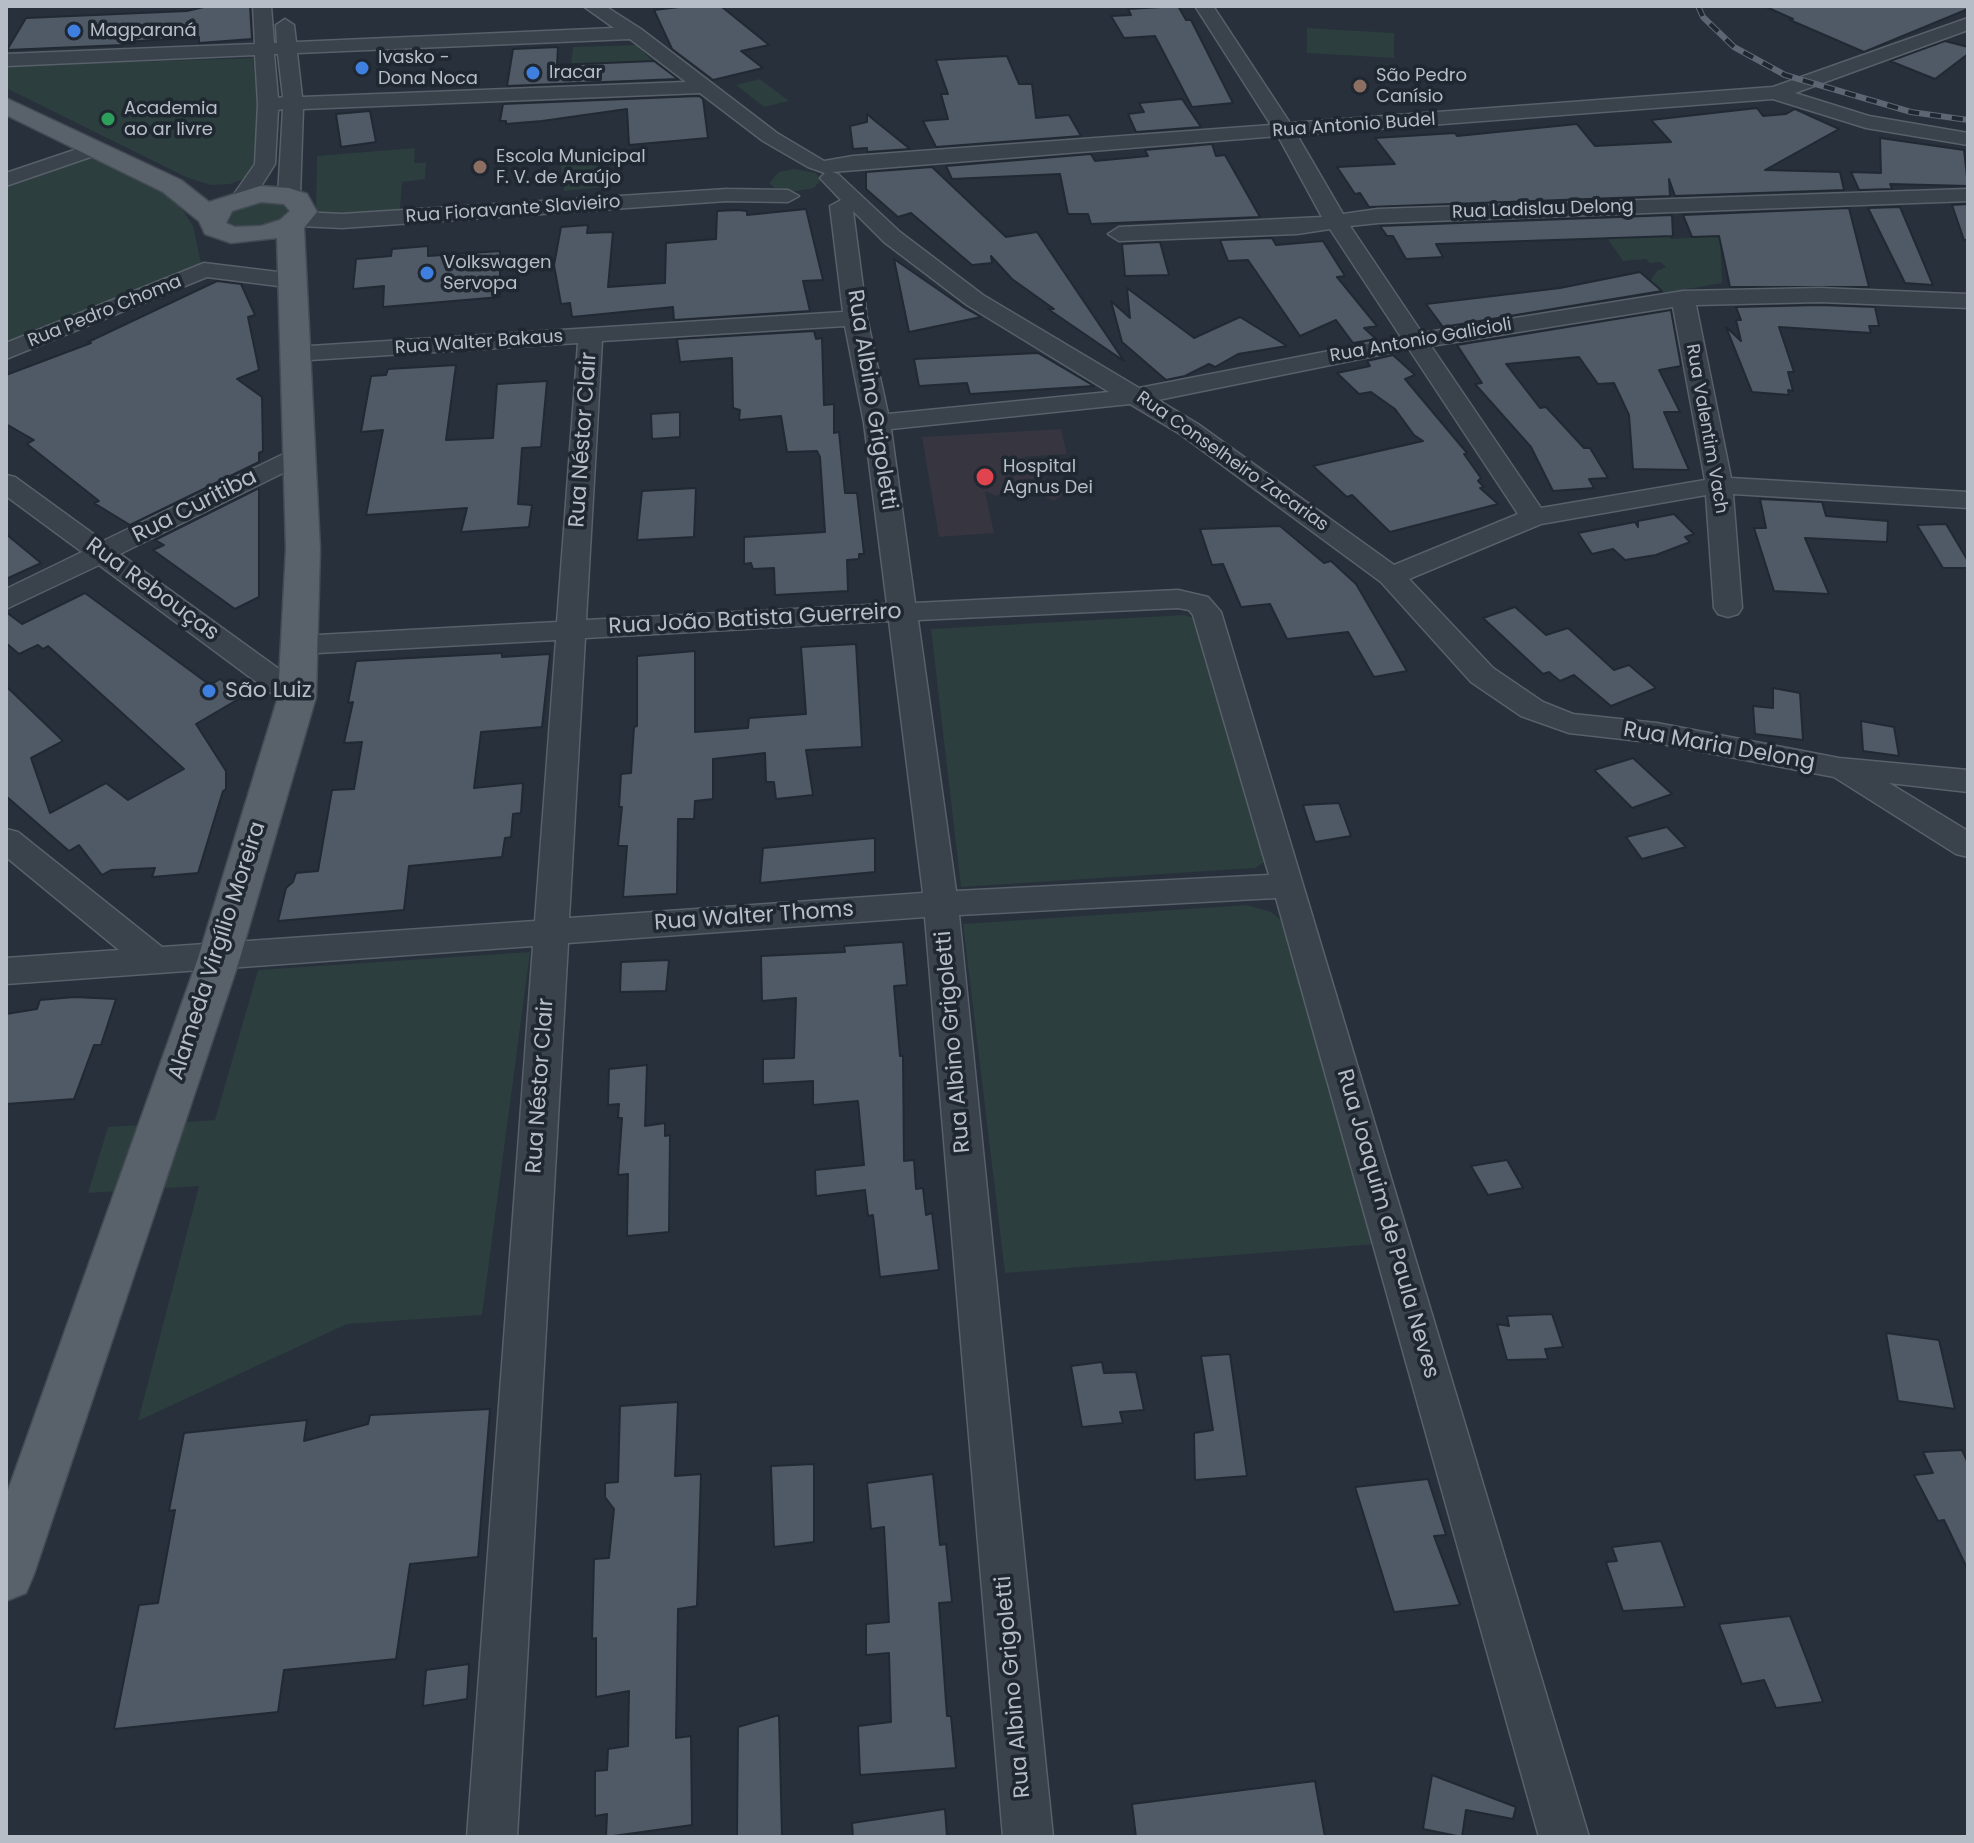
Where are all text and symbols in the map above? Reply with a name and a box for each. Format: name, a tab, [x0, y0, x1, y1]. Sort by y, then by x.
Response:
place label: Magparaná	[90, 20, 197, 42]
marker: Magparaná	[65, 22, 83, 40]
place label: Ivasko - Dona Noca	[378, 47, 478, 90]
marker: Ivasko - Dona Noca	[353, 59, 371, 77]
place label: Iracar	[549, 62, 602, 84]
marker: Iracar	[524, 64, 542, 82]
place label: São Pedro Canísio	[1376, 65, 1467, 108]
marker: São Pedro Canísio	[1351, 77, 1369, 95]
place label: Academia ao ar livre	[124, 98, 218, 140]
marker: Academia ao ar livre	[99, 110, 117, 128]
street label: Rua Antonio Budel	[1272, 110, 1436, 142]
place label: Escola Municipal F. V. de Araújo	[496, 146, 646, 188]
marker: Escola Municipal F. V. de Araújo	[471, 158, 489, 176]
street label: Rua Fioravante Slavieiro	[405, 192, 621, 228]
street label: Rua Ladislau Delong	[1452, 196, 1634, 224]
place label: Volkswagen Servopa	[443, 252, 552, 294]
marker: Volkswagen Servopa	[418, 264, 436, 282]
street label: Rua Pedro Choma	[25, 271, 185, 353]
street label: Rua Albino Grigoletti	[841, 288, 901, 512]
street label: Rua Antonio Galicioli	[1328, 314, 1514, 368]
street label: Rua Walter Bakaus	[394, 326, 564, 360]
street label: Rua Valentim Vach	[1680, 342, 1732, 516]
street label: Rua Néstor Clair	[565, 351, 603, 529]
street label: Rua Conselheiro Zacarias	[1132, 387, 1332, 537]
place label: Hospital Agnus Dei	[1003, 456, 1093, 498]
street label: Rua Curitiba	[128, 464, 262, 550]
marker: Hospital Agnus Dei	[974, 466, 996, 488]
street label: Rua Rebouças	[80, 533, 224, 647]
street label: Rua João Batista Guerreiro	[608, 599, 902, 641]
place label: São Luiz	[225, 678, 312, 704]
marker: São Luiz	[200, 682, 218, 700]
street label: Rua Maria Delong	[1621, 717, 1817, 777]
street label: Alameda Virgílio Moreira	[164, 819, 272, 1083]
street label: Rua Walter Thoms	[653, 897, 855, 937]
street label: Rua Albino Grigoletti	[931, 930, 977, 1154]
street label: Rua Néstor Clair	[522, 997, 560, 1175]
street label: Rua Joaquim de Paula Neves	[1330, 1066, 1444, 1382]
street label: Rua Albino Grigoletti	[991, 1575, 1037, 1799]

